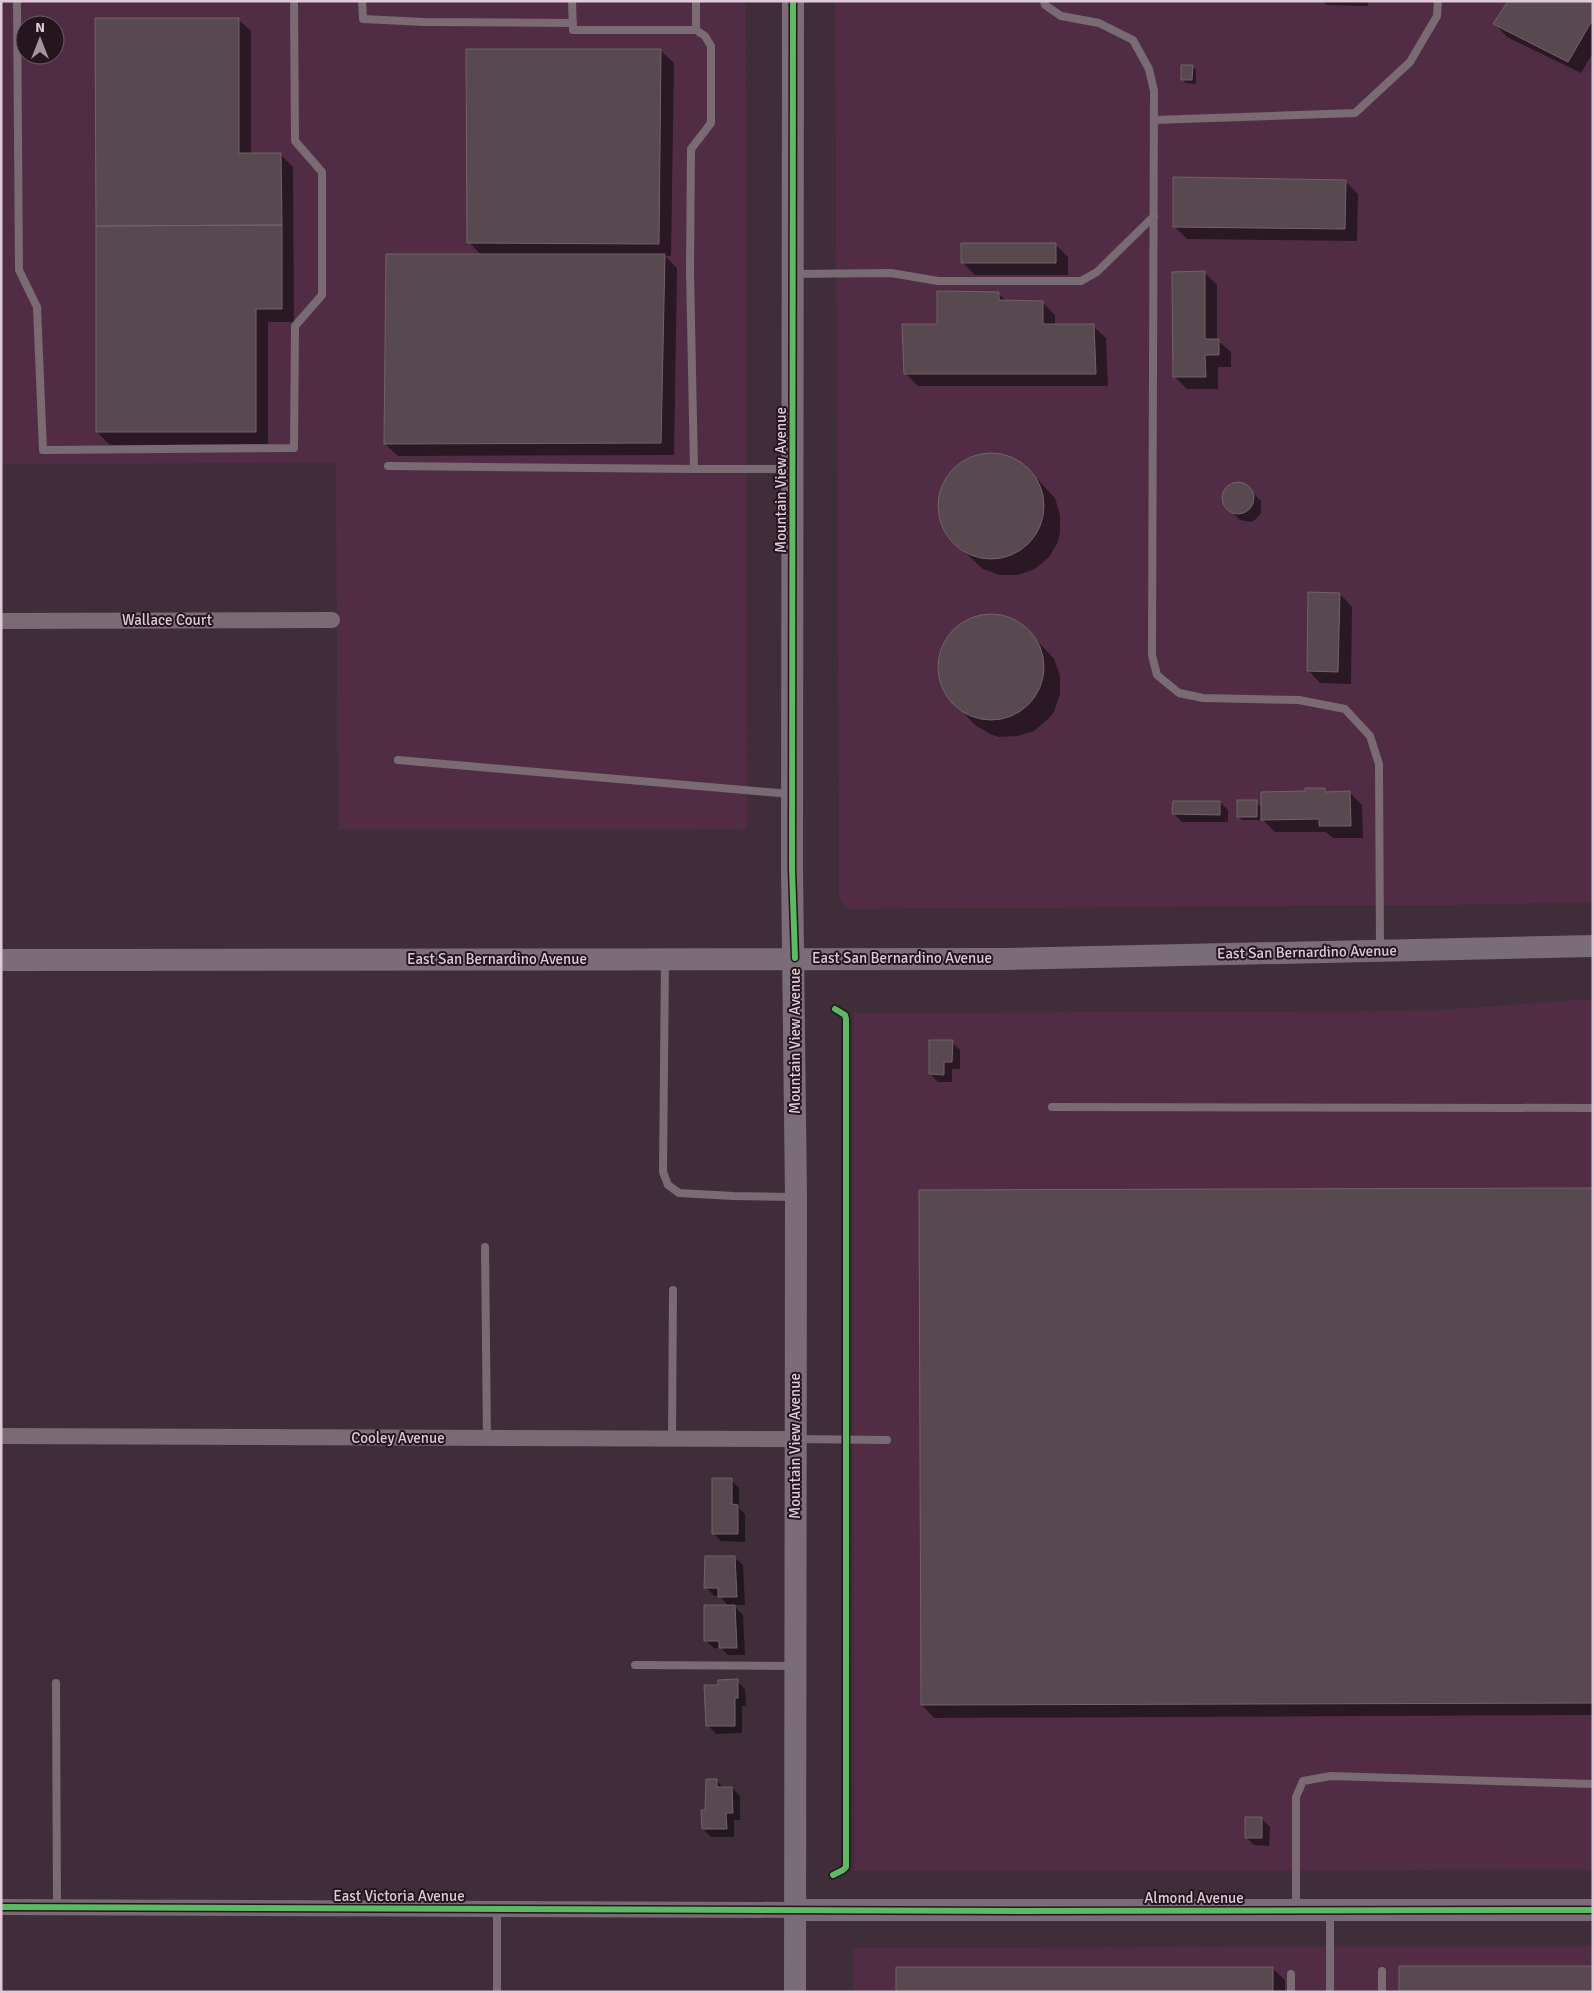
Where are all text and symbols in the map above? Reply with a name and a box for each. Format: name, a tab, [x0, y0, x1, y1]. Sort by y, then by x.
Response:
north arrow	[15, 15, 65, 65]
text: N	[35, 19, 45, 36]
street label: Mountain View Avenue	[772, 407, 790, 553]
street label: Wallace Court	[122, 611, 212, 629]
street label: East San Bernardino Avenue	[1217, 941, 1397, 963]
street label: East San Bernardino Avenue	[812, 949, 992, 967]
street label: East San Bernardino Avenue	[407, 950, 587, 968]
street label: Mountain View Avenue	[786, 968, 804, 1114]
street label: Mountain View Avenue	[786, 1373, 804, 1519]
street label: Cooley Avenue	[351, 1429, 445, 1447]
street label: East Victoria Avenue	[333, 1887, 465, 1905]
street label: Almond Avenue	[1144, 1889, 1244, 1907]

